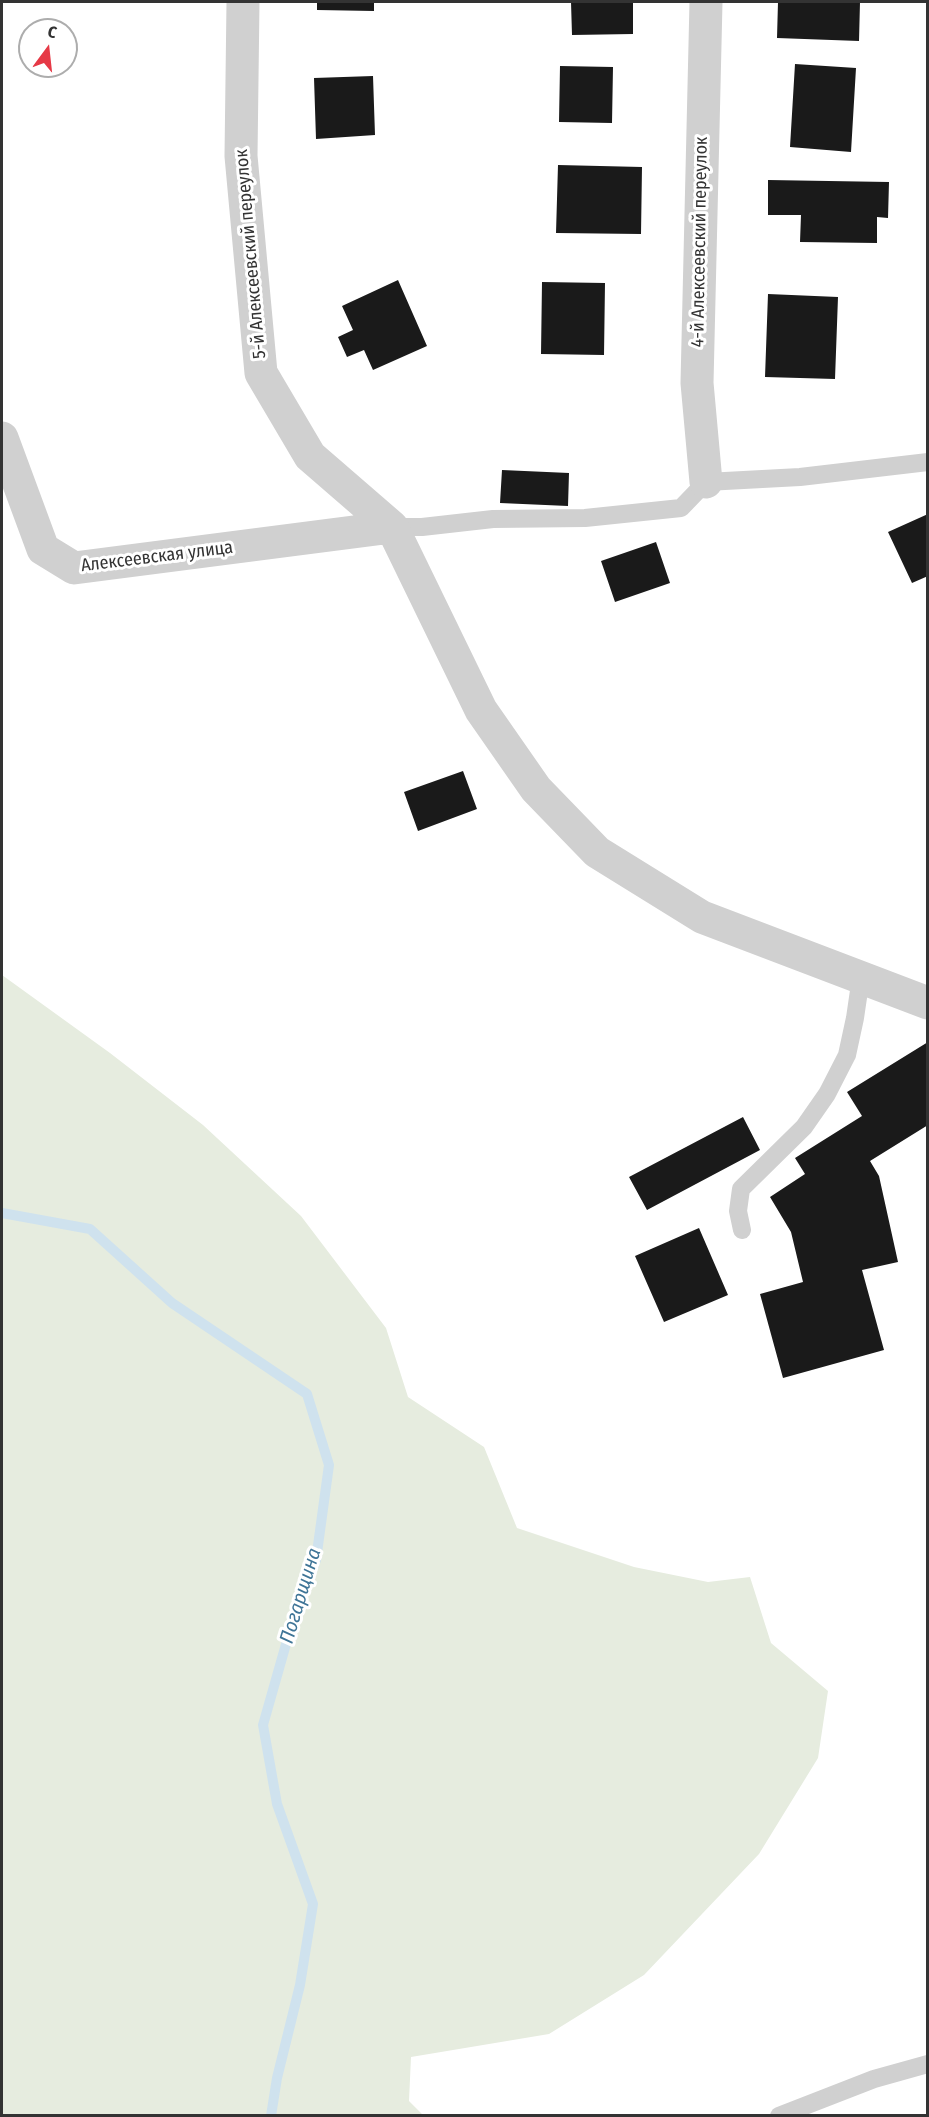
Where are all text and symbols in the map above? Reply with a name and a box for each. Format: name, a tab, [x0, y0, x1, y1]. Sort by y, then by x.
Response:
north arrow	[18, 18, 78, 78]
text: С	[46, 22, 59, 42]
street label: 4-й Алексеевский переулок	[687, 136, 713, 348]
street label: 5-й Алексеевский переулок	[231, 148, 271, 360]
street label: Алексеевская улица	[80, 537, 234, 577]
water label: Погарщина	[275, 1545, 327, 1647]

